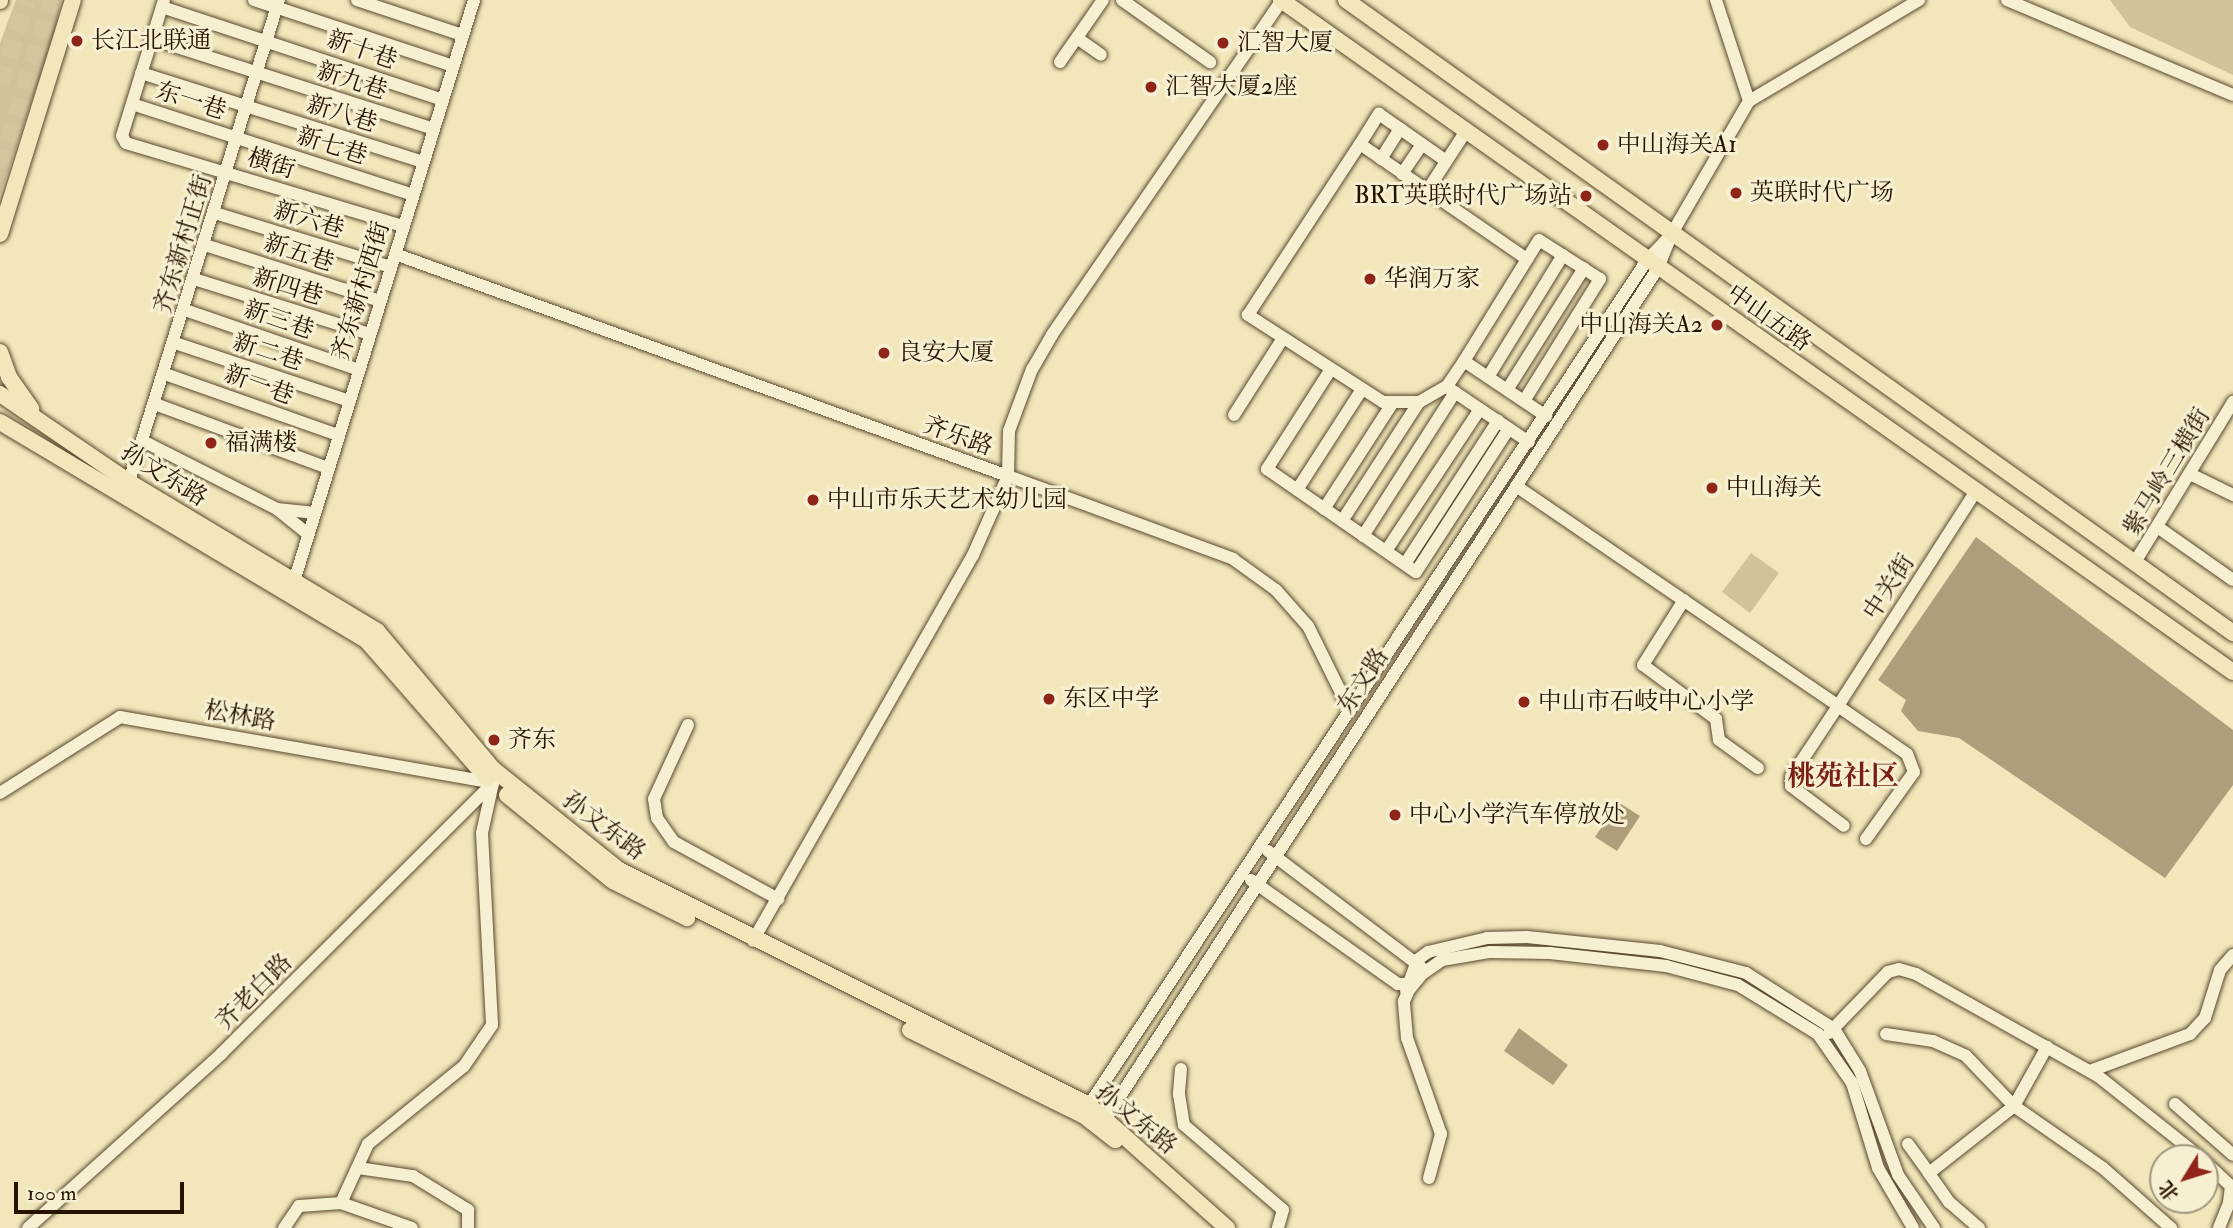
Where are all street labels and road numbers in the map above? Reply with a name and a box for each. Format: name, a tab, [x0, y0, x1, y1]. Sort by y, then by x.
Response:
street label: 新十巷	[323, 25, 401, 75]
street label: 新九巷	[313, 56, 391, 106]
street label: 东一巷	[152, 76, 230, 126]
street label: 新八巷	[303, 90, 381, 138]
street label: 新七巷	[293, 121, 371, 171]
street label: 横街	[244, 143, 298, 185]
street label: 齐东新村正街	[148, 171, 218, 317]
street label: 新六巷	[270, 196, 348, 244]
street label: 齐东新村西街	[326, 218, 396, 364]
street label: 新五巷	[260, 228, 338, 278]
street label: 新四巷	[249, 263, 327, 311]
street label: 中山五路	[1721, 279, 1817, 357]
street label: 新三巷	[240, 295, 318, 345]
street label: 新二巷	[229, 327, 307, 377]
street label: 新一巷	[220, 359, 298, 411]
street label: 紫马岭三横街	[2118, 403, 2216, 541]
street label: 齐乐路	[919, 410, 997, 462]
street label: 孙文东路	[116, 437, 212, 513]
street label: 中关街	[1857, 549, 1921, 625]
street label: 东文路	[1331, 643, 1395, 719]
street label: 松林路	[202, 696, 278, 736]
street label: 孙文东路	[557, 786, 651, 866]
street label: 齐老白路	[210, 948, 298, 1036]
street label: 孙文东路	[1090, 1078, 1182, 1160]

